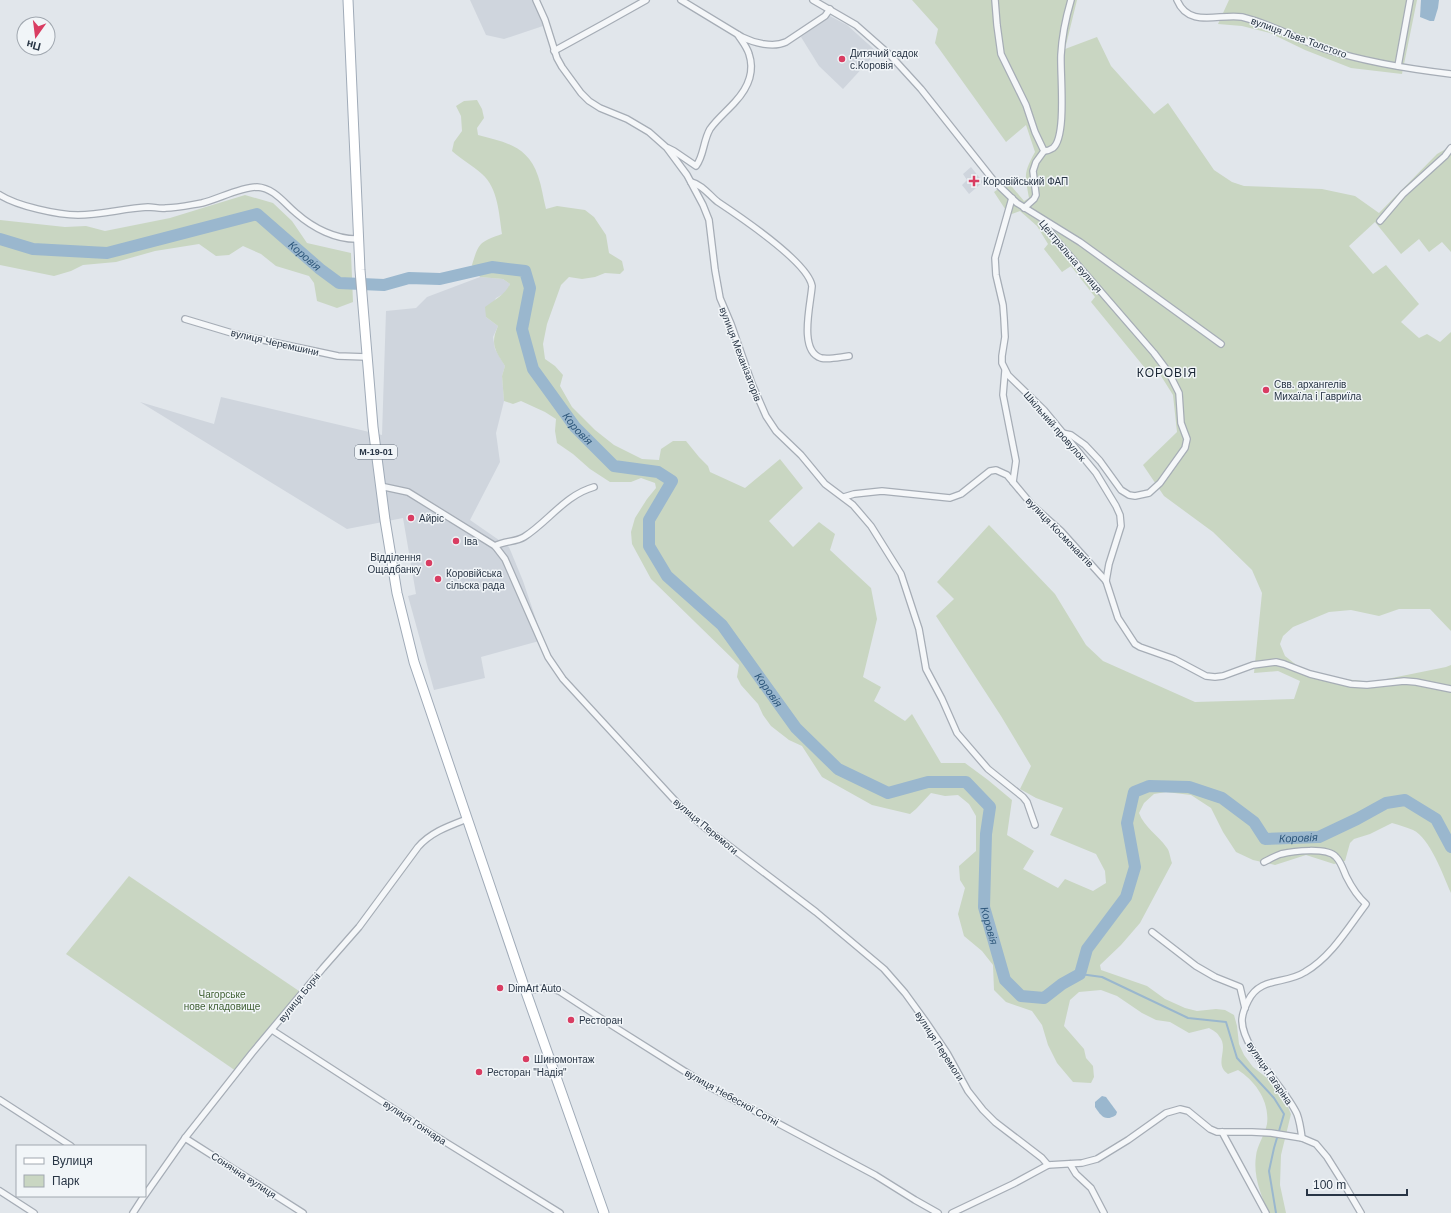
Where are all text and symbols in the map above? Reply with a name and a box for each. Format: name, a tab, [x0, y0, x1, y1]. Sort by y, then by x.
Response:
street label: вулиця Льва Толстого	[1249, 15, 1349, 60]
north arrow	[16, 16, 56, 56]
text: Пн	[25, 38, 42, 53]
place label: Дитячий садок с.Коровія	[850, 48, 918, 71]
marker: Дитячий садок с.Коровія	[837, 54, 847, 64]
marker: Коровійський ФАП	[968, 175, 980, 187]
place label: Коровійський ФАП	[983, 176, 1068, 187]
street label: Центральна вулиця	[1037, 218, 1104, 295]
water label: Коровія	[286, 238, 323, 273]
street label: вулиця Механізаторів	[717, 305, 764, 403]
street label: вулиця Черемшини	[230, 327, 320, 358]
district label: КОРОВІЯ	[1137, 366, 1197, 380]
place label: Свв. архангелів Михаїла і Гавриїла	[1274, 379, 1362, 402]
marker: Свв. архангелів Михаїла і Гавриїла	[1261, 385, 1271, 395]
street label: Шкільний провулок	[1021, 389, 1088, 464]
water label: Коровія	[560, 410, 595, 447]
road number: М-19-01	[355, 445, 397, 459]
street label: вулиця Космонавтів	[1024, 495, 1096, 569]
marker: Айріс	[406, 513, 416, 523]
place label: Айріс	[419, 513, 444, 524]
marker: Іва	[451, 536, 461, 546]
place label: Іва	[464, 536, 478, 547]
place label: Відділення Ощадбанку	[368, 552, 421, 575]
marker: Відділення Ощадбанку	[424, 558, 434, 568]
place label: Коровійська сільска рада	[446, 568, 505, 591]
marker: Коровійська сільска рада	[433, 574, 443, 584]
water label: Коровія	[752, 671, 785, 709]
street label: вулиця Перемоги	[671, 796, 740, 857]
water label: Коровія	[1279, 831, 1318, 844]
water label: Коровія	[978, 905, 1001, 946]
street label: вулиця Борчі	[276, 970, 323, 1024]
marker: DimArt Auto	[495, 983, 505, 993]
place label: DimArt Auto	[508, 983, 562, 994]
park label: Чагорське нове кладовище	[184, 989, 261, 1012]
street label: вулиця Перемоги	[913, 1009, 966, 1083]
marker: Ресторан	[566, 1015, 576, 1025]
place label: Ресторан	[579, 1015, 622, 1026]
street label: вулиця Гагаріна	[1244, 1040, 1295, 1107]
marker: Шиномонтаж	[521, 1054, 531, 1064]
place label: Шиномонтаж	[534, 1054, 595, 1065]
marker: Ресторан "Надія"	[474, 1067, 484, 1077]
place label: Ресторан "Надія"	[487, 1067, 567, 1078]
street label: вулиця Небесної Сотні	[683, 1067, 781, 1128]
street label: вулиця Гончара	[381, 1098, 449, 1147]
legend	[16, 1145, 146, 1197]
street label: Сонячна вулиця	[209, 1150, 278, 1201]
text: Вулиця	[52, 1154, 93, 1168]
scale bar	[1307, 1171, 1407, 1197]
text: Парк	[52, 1174, 80, 1188]
text: 100 m	[1313, 1178, 1346, 1192]

